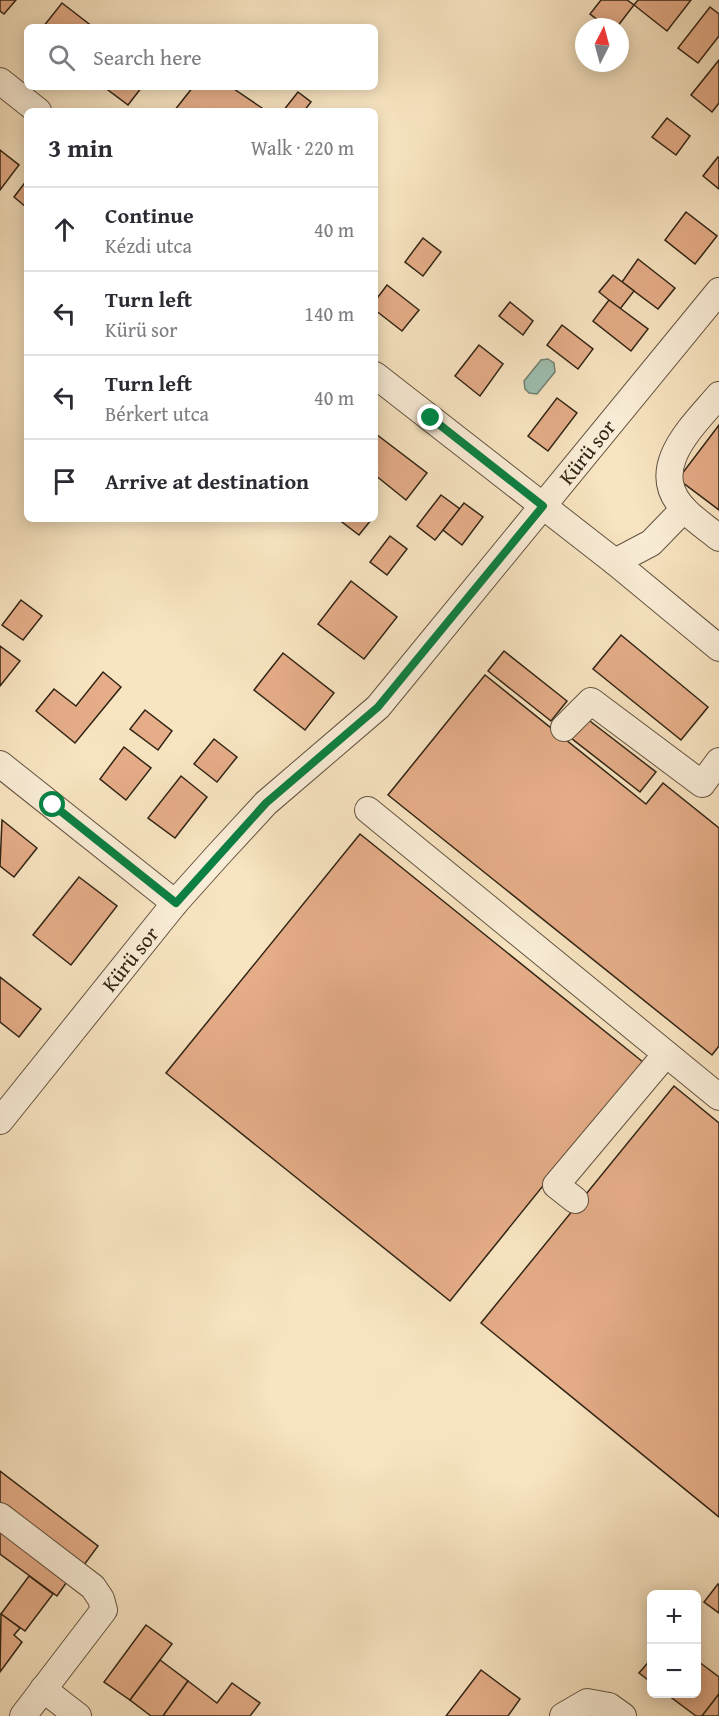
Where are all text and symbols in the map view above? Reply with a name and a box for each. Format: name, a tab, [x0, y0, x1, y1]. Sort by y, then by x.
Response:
north arrow	[575, 18, 629, 72]
search box	[24, 24, 378, 90]
icon: search	[45, 41, 78, 74]
text: Search here	[93, 41, 202, 73]
text: 3 min	[48, 128, 113, 167]
text: Walk · 220 m	[251, 133, 354, 162]
text: Continue	[105, 199, 194, 231]
icon: ahead	[48, 213, 81, 246]
text: 40 m	[314, 215, 354, 244]
text: Kézdi utca	[105, 231, 192, 260]
text: Turn left	[105, 283, 192, 315]
icon: left	[48, 297, 81, 330]
text: 140 m	[304, 299, 354, 328]
text: Kürü sor	[105, 315, 178, 344]
text: Turn left	[105, 367, 192, 399]
icon: left	[48, 381, 81, 414]
text: 40 m	[314, 383, 354, 412]
text: Bérkert utca	[105, 399, 209, 428]
route end	[417, 404, 443, 430]
street label: Kürü sor	[551, 412, 623, 491]
icon: arrive	[48, 465, 81, 498]
text: Arrive at destination	[105, 465, 309, 497]
route start	[39, 791, 65, 817]
street label: Kürü sor	[94, 919, 166, 998]
map controls	[647, 1590, 701, 1698]
button: +	[647, 1590, 701, 1644]
button: −	[647, 1644, 701, 1698]

